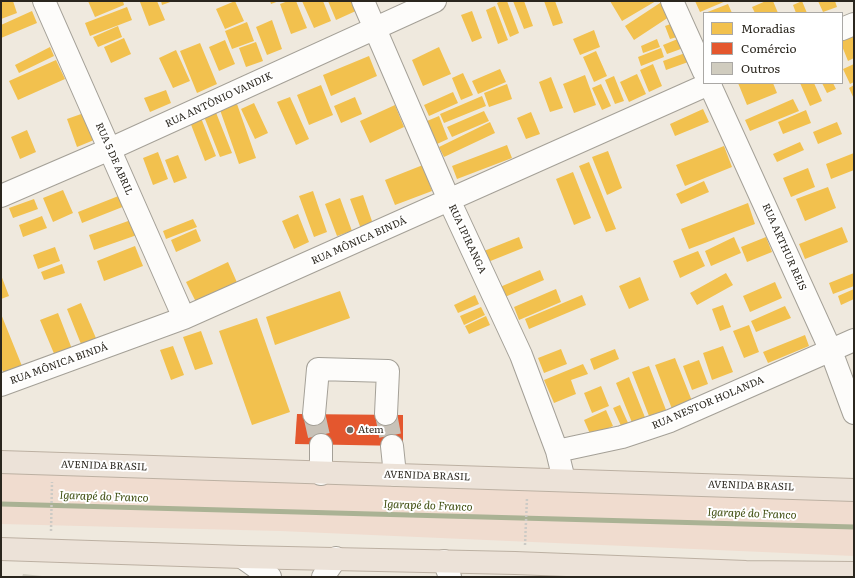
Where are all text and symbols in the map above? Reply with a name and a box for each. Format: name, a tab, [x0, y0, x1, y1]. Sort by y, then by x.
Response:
legend	[703, 12, 843, 84]
text: Moradias	[741, 19, 795, 37]
text: Comércio	[741, 39, 797, 57]
text: Outros	[741, 59, 780, 77]
street label: RUA ANTÔNIO VANDIK	[163, 70, 275, 130]
street label: RUA 5 DE ABRIL	[93, 121, 135, 197]
street label: RUA IPIRANGA	[446, 202, 488, 276]
street label: RUA ARTHUR REIS	[759, 202, 809, 292]
street label: RUA MÔNICA BINDÁ	[310, 215, 408, 267]
street label: RUA MÔNICA BINDÁ	[9, 341, 109, 387]
street label: RUA NESTOR HOLANDA	[650, 374, 766, 432]
place label: Atem	[358, 424, 384, 436]
marker: Atem	[345, 425, 355, 435]
street label: AVENIDA BRASIL	[61, 458, 147, 474]
street label: AVENIDA BRASIL	[384, 468, 470, 484]
street label: AVENIDA BRASIL	[708, 478, 794, 494]
water label: Igarapé do Franco	[59, 489, 149, 505]
water label: Igarapé do Franco	[383, 498, 473, 514]
water label: Igarapé do Franco	[707, 506, 797, 522]

